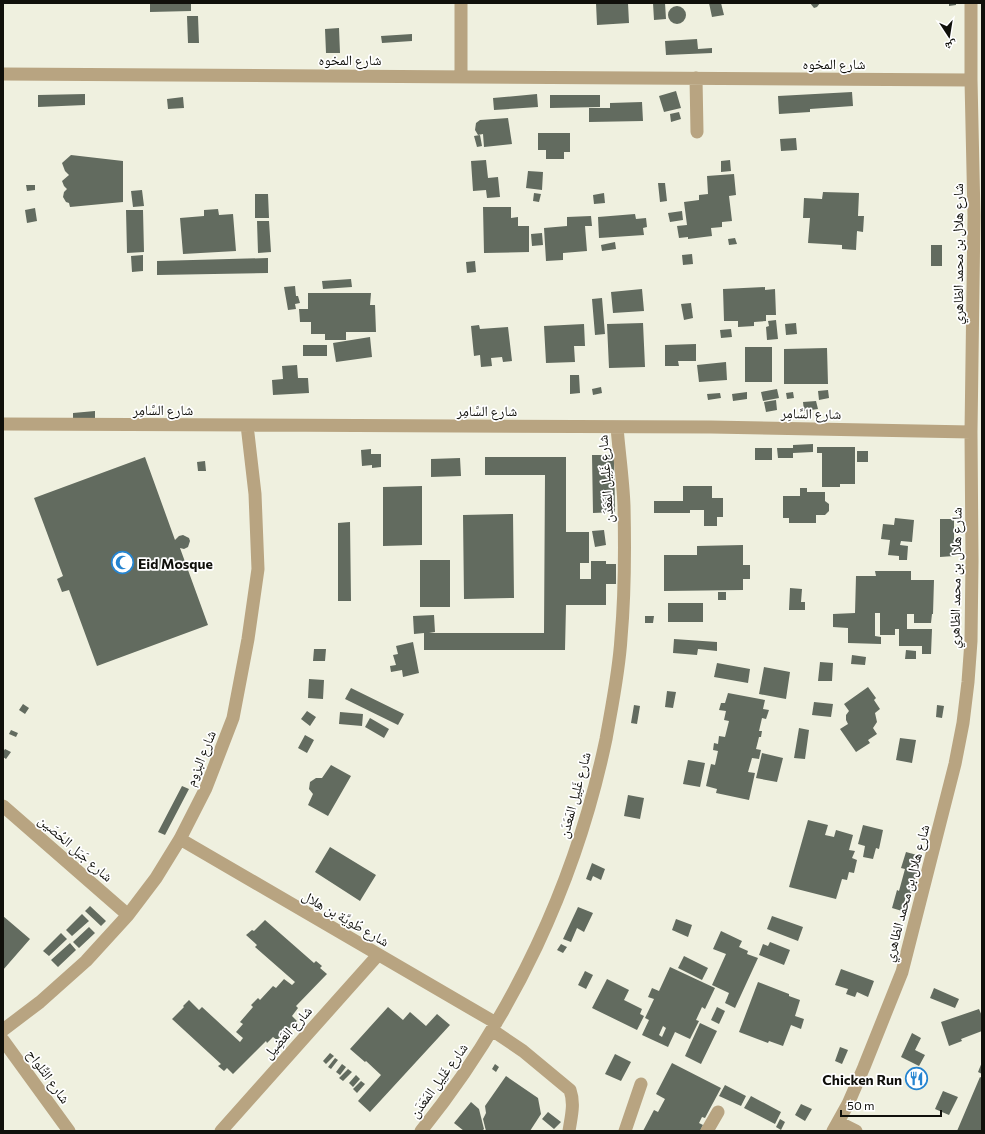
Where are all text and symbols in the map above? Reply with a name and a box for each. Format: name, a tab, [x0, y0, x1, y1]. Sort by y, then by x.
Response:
north arrow	[929, 16, 969, 56]
text: ش	[943, 37, 958, 54]
street label: شارع المخوه	[319, 51, 381, 70]
street label: شارع المخوه	[803, 55, 865, 74]
street label: شارع هلال بن محمد الظاهري	[949, 183, 969, 325]
street label: شارع السَّامِر	[132, 401, 193, 420]
street label: شارع السَّامِر	[456, 402, 517, 421]
street label: شارع السَّامِر	[780, 404, 841, 424]
street label: شارع غَلِيل المَعَدَن	[593, 434, 619, 524]
street label: شارع هلال بن محمد الظاهري	[945, 507, 968, 649]
mosque icon: Eid Mosque	[109, 550, 135, 576]
place label: Eid Mosque	[138, 555, 213, 572]
street label: شارع البزوم	[181, 728, 221, 789]
street label: شارع غَلِيل المَعَدَن	[554, 750, 596, 840]
street label: شارع جَبَل الحُصَين	[34, 811, 117, 886]
street label: شارع هلال بن محمد الظاهري	[879, 822, 936, 964]
street label: شارع طُويَّة بن هِلال	[298, 886, 393, 951]
street label: شارع العَضِيل	[259, 1002, 317, 1063]
street label: شارع غَلِيل المَعَدَن	[405, 1039, 473, 1122]
street label: شارع التِّلواح	[22, 1046, 74, 1108]
restaurant icon: Chicken Run	[904, 1066, 930, 1092]
place label: Chicken Run	[822, 1071, 902, 1088]
scale bar	[841, 1092, 941, 1118]
text: 50 m	[847, 1098, 875, 1112]

